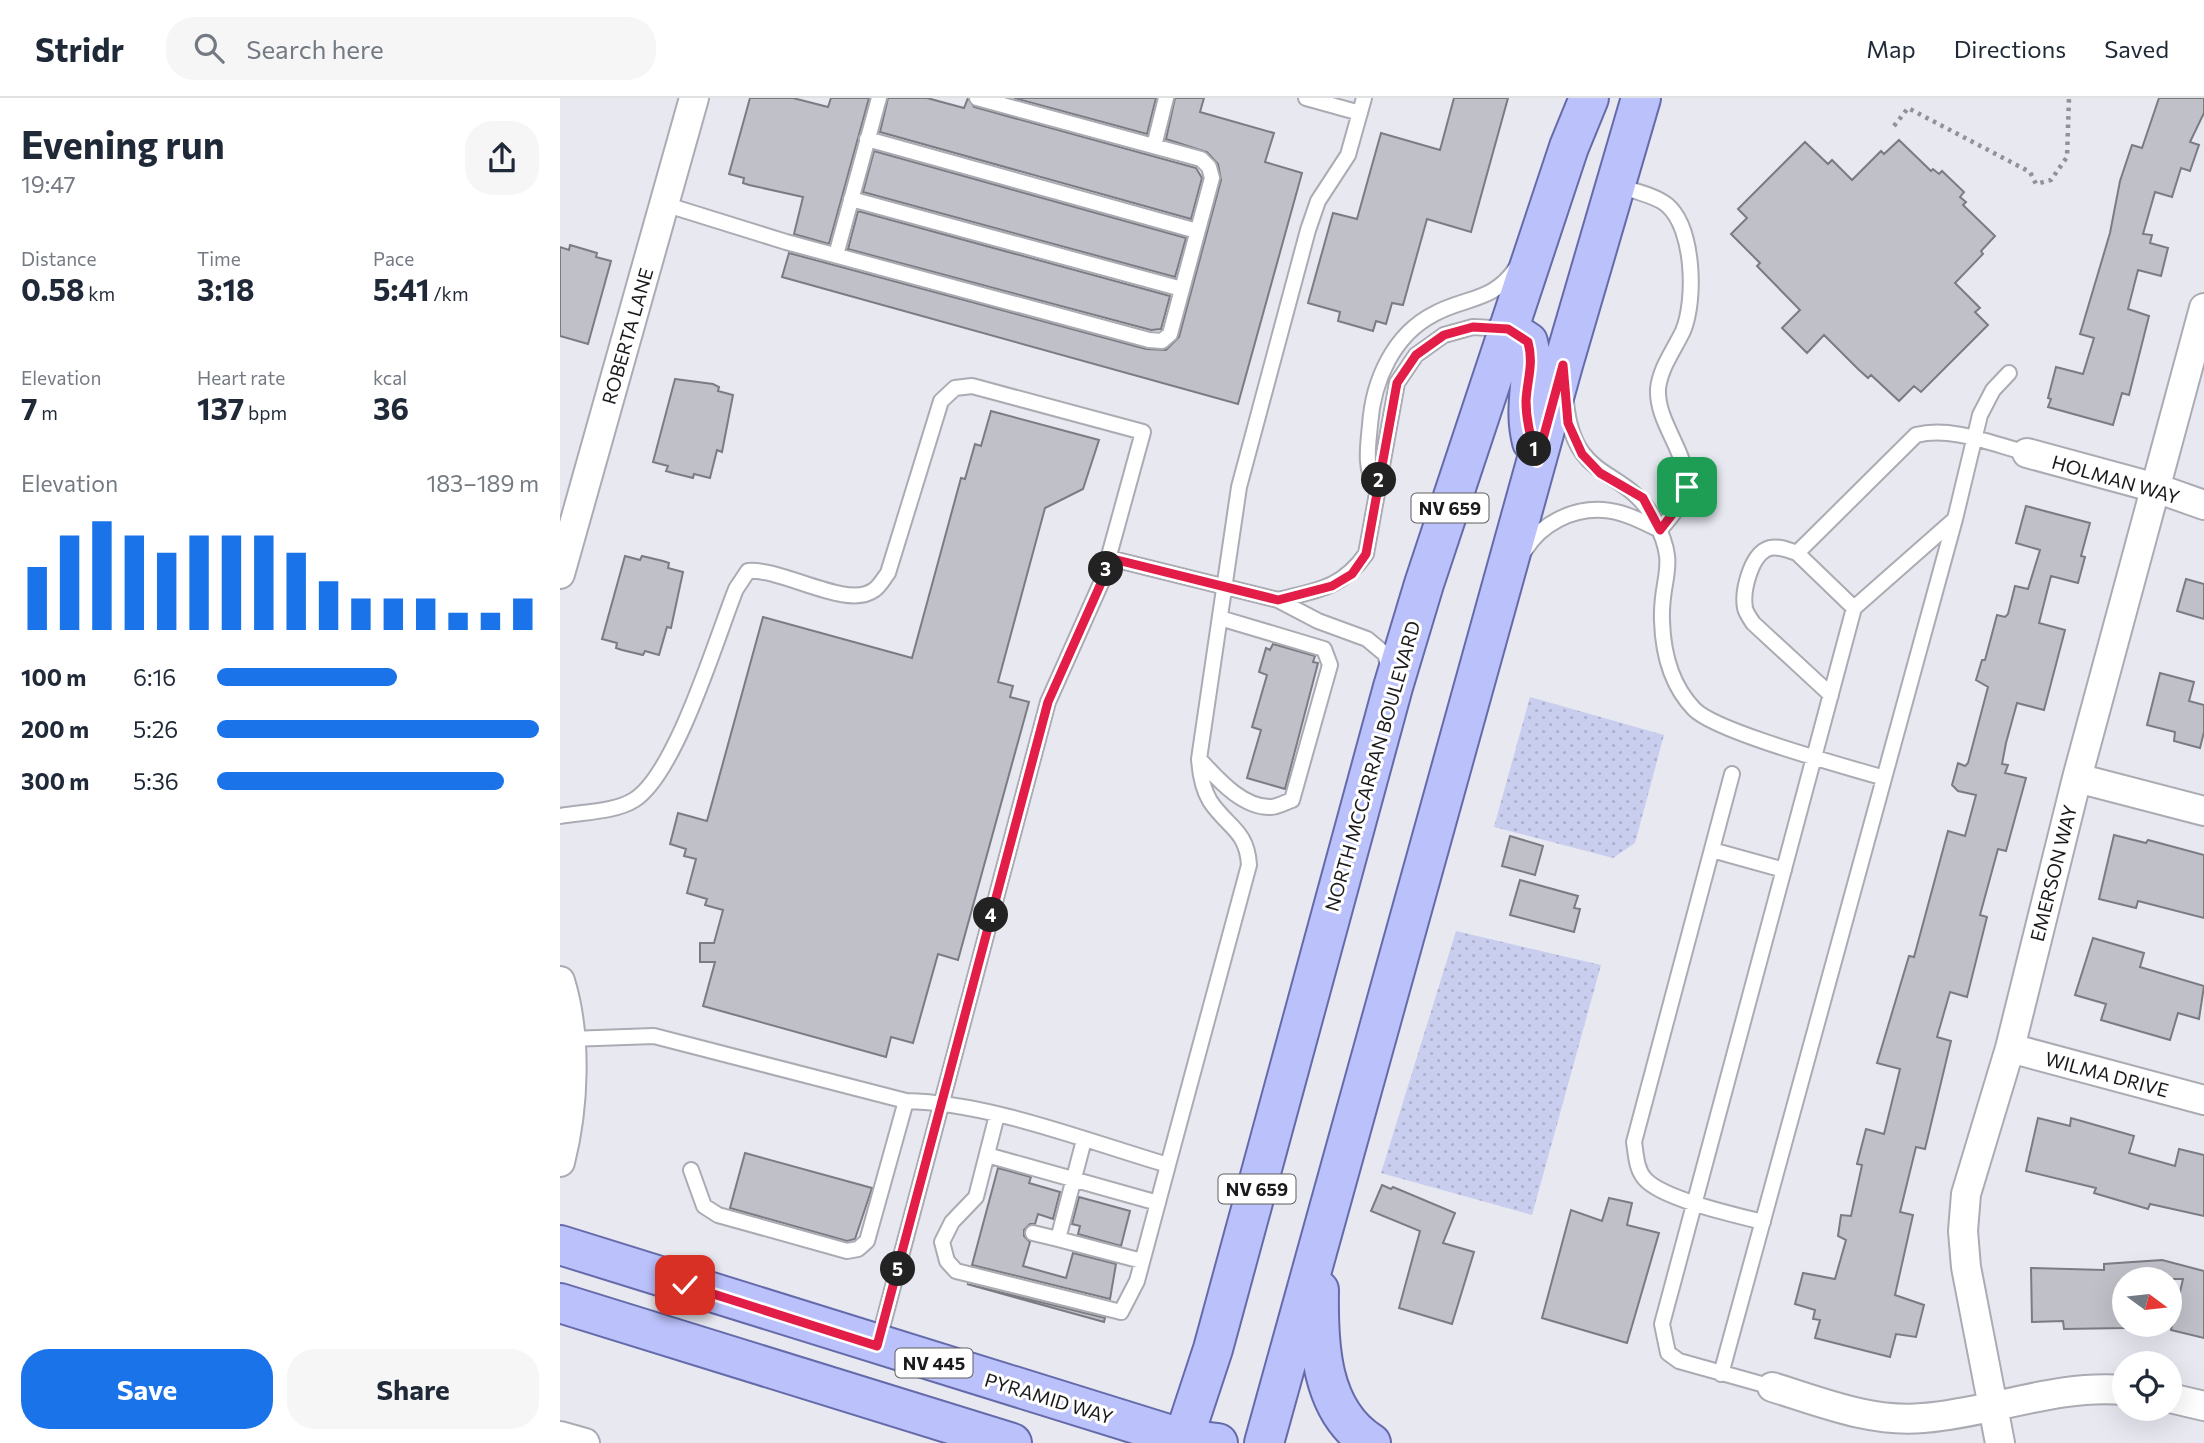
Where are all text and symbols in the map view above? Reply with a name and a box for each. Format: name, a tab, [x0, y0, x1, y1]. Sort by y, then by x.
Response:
search box	[166, 17, 656, 80]
text: Stridr	[35, 28, 124, 69]
icon: search	[190, 29, 228, 67]
text: Search here	[246, 33, 384, 64]
text: Map	[1866, 34, 1916, 63]
text: Directions	[1954, 34, 2066, 63]
text: Saved	[2104, 34, 2169, 63]
text: Evening run	[21, 120, 225, 167]
button: share	[465, 121, 539, 195]
text: 19:47	[21, 170, 76, 198]
text: Distance	[21, 247, 97, 270]
text: Time	[197, 247, 241, 270]
text: Pace	[373, 247, 414, 270]
street label: ROBERTA LANE	[597, 265, 657, 407]
text: 0.58	[21, 270, 85, 307]
text: 3:18	[197, 270, 255, 307]
text: 5:41	[373, 270, 430, 307]
text: km	[85, 282, 115, 305]
text: /km	[430, 282, 469, 305]
text: Elevation	[21, 366, 101, 389]
text: Heart rate	[197, 366, 285, 389]
text: kcal	[373, 366, 407, 389]
text: 7	[21, 389, 38, 426]
text: 137	[197, 389, 244, 426]
text: 36	[373, 389, 409, 426]
text: m	[38, 401, 58, 424]
text: bpm	[244, 401, 287, 424]
pin: 1	[1516, 432, 1552, 466]
text: 1	[1529, 437, 1538, 460]
street label: HOLMAN WAY	[2050, 450, 2182, 508]
pin	[1657, 457, 1717, 517]
pin: 2	[1362, 462, 1396, 498]
text: 2	[1373, 468, 1384, 491]
icon: arrive	[1668, 468, 1706, 506]
text: Elevation	[21, 469, 118, 497]
text: 183–189 m	[426, 469, 539, 497]
road number: NV 659	[1412, 494, 1488, 522]
pin: 3	[1088, 552, 1124, 587]
text: 3	[1100, 557, 1111, 580]
street label: NORTH MCCARRAN BOULEVARD	[1319, 618, 1425, 914]
text: 100 m	[21, 663, 86, 691]
text: 6:16	[133, 663, 176, 691]
text: 200 m	[21, 715, 89, 743]
text: 5:26	[133, 715, 178, 743]
text: 300 m	[21, 767, 89, 795]
text: 5:36	[133, 767, 179, 795]
street label: EMERSON WAY	[2025, 802, 2081, 944]
pin: 4	[974, 898, 1008, 932]
text: 4	[985, 903, 996, 926]
street label: WILMA DRIVE	[2043, 1046, 2171, 1102]
road number: NV 659	[1218, 1174, 1296, 1204]
pin: 5	[880, 1252, 916, 1286]
pin	[655, 1255, 715, 1315]
text: 5	[892, 1257, 903, 1280]
icon: check	[666, 1266, 704, 1304]
north arrow	[2112, 1267, 2182, 1337]
map controls	[2112, 1267, 2182, 1421]
road number: NV 445	[896, 1348, 972, 1378]
button: Save	[21, 1349, 273, 1429]
button: Share	[287, 1349, 539, 1429]
button: locate	[2112, 1351, 2182, 1421]
street label: PYRAMID WAY	[982, 1368, 1116, 1428]

